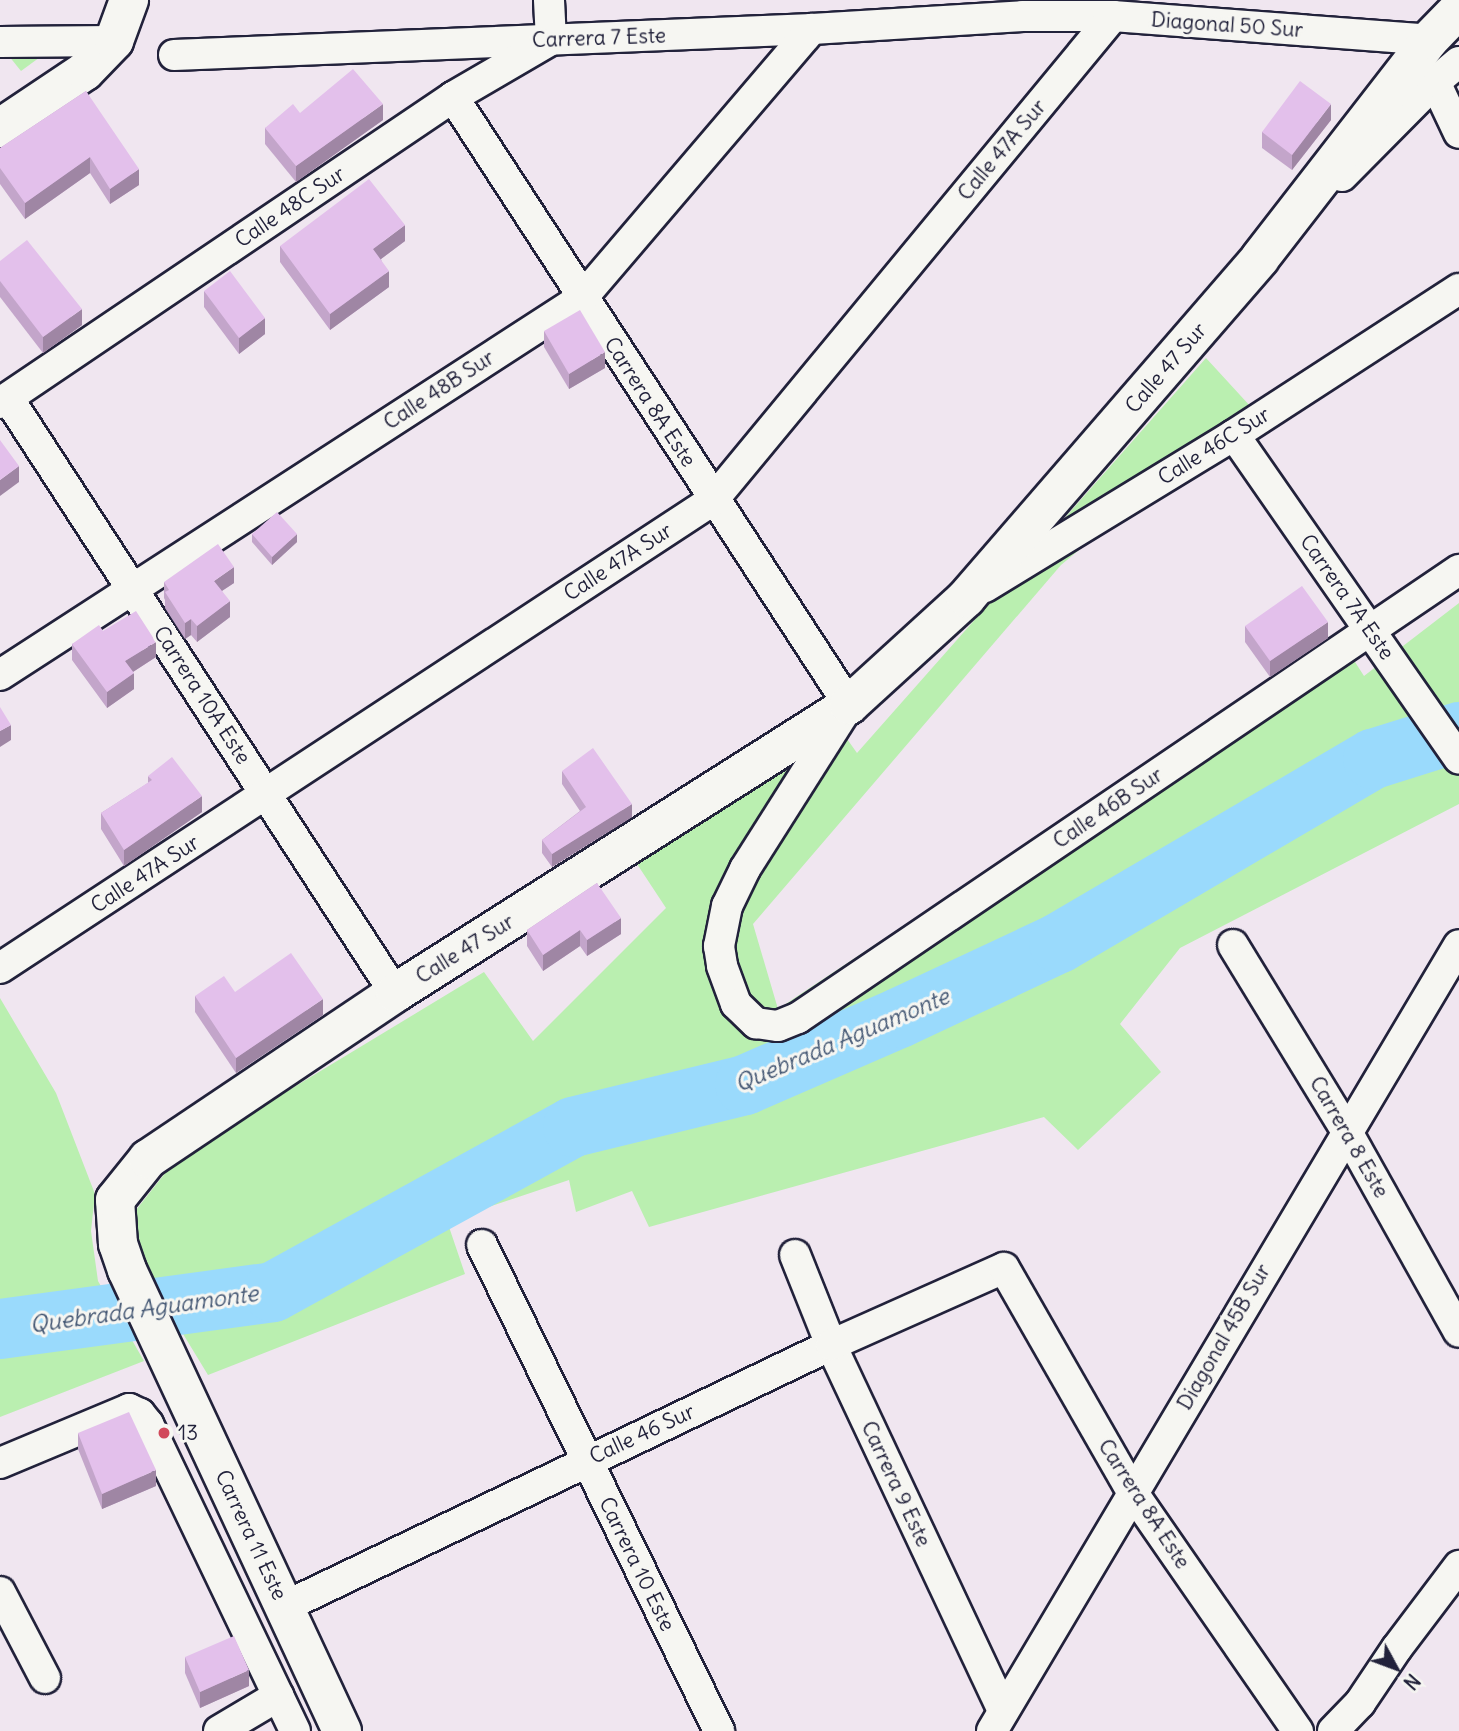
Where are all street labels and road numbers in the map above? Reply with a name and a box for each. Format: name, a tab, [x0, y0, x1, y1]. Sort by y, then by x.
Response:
street label: Diagonal 50 Sur	[1150, 7, 1304, 43]
street label: Carrera 7 Este	[532, 23, 666, 53]
street label: Calle 47A Sur	[952, 94, 1052, 206]
street label: Calle 48C Sur	[230, 161, 350, 253]
street label: Calle 47 Sur	[1120, 318, 1212, 418]
street label: Carrera 8A Este	[599, 332, 701, 472]
street label: Calle 48B Sur	[379, 345, 499, 435]
street label: Calle 46C Sur	[1153, 402, 1275, 490]
street label: Calle 47A Sur	[559, 518, 677, 606]
street label: Carrera 7A Este	[1294, 530, 1400, 664]
street label: Carrera 10A Este	[148, 621, 256, 769]
street label: Calle 46B Sur	[1048, 762, 1168, 854]
street label: Calle 47A Sur	[86, 830, 204, 918]
street label: Calle 47 Sur	[411, 909, 519, 989]
street label: Carrera 8 Este	[1304, 1072, 1394, 1202]
street label: Diagonal 45B Sur	[1172, 1260, 1276, 1414]
street label: Calle 46 Sur	[585, 1399, 699, 1469]
street label: Carrera 9 Este	[856, 1417, 936, 1551]
street label: Carrera 8A Este	[1093, 1434, 1195, 1574]
street label: Carrera 11 Este	[210, 1466, 292, 1604]
street label: Carrera 10 Este	[594, 1493, 680, 1635]

